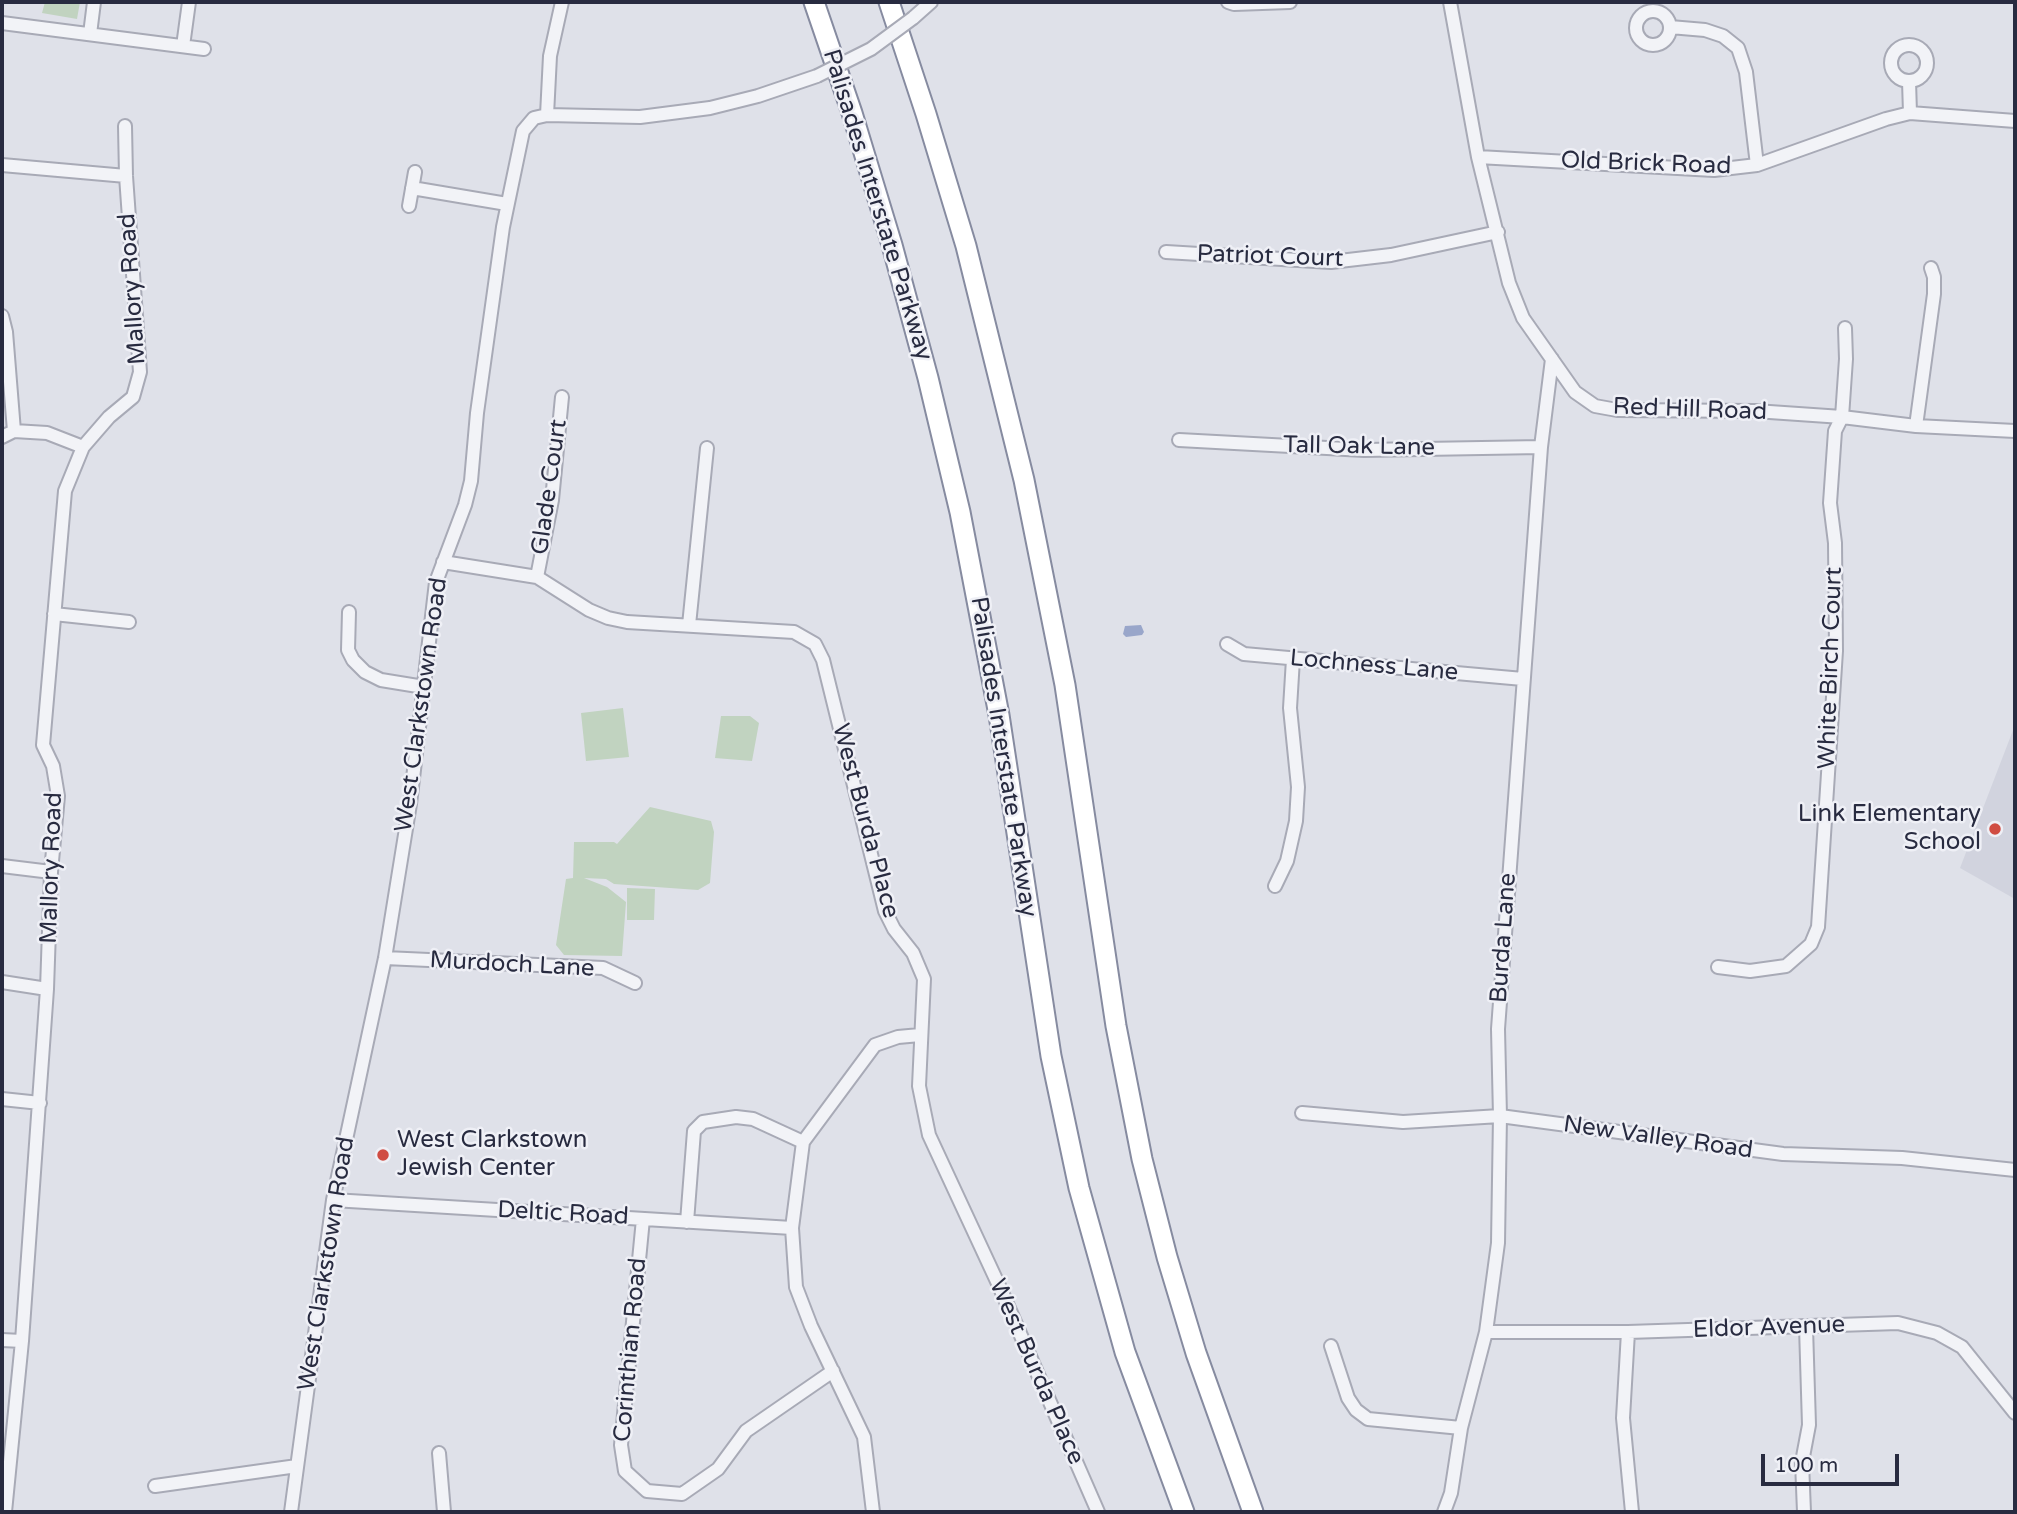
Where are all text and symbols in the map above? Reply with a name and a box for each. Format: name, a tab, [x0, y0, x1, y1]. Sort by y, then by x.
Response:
street label: Palisades Interstate Parkway	[816, 46, 938, 364]
street label: Old Brick Road	[1560, 147, 1732, 181]
street label: Mallory Road	[113, 212, 153, 366]
street label: Patriot Court	[1196, 240, 1344, 274]
street label: Red Hill Road	[1612, 393, 1768, 427]
street label: Glade Court	[526, 417, 574, 557]
street label: Tall Oak Lane	[1283, 431, 1435, 463]
street label: White Birch Court	[1813, 566, 1849, 770]
street label: West Clarkstown Road	[390, 576, 454, 834]
street label: Palisades Interstate Parkway	[963, 595, 1043, 919]
street label: Lochness Lane	[1289, 644, 1459, 688]
street label: West Burda Place	[825, 721, 905, 921]
street label: Mallory Road	[35, 792, 69, 944]
place label: Link Elementary School	[1798, 801, 1981, 857]
marker: Link Elementary School	[1987, 821, 2003, 837]
street label: Burda Lane	[1485, 872, 1523, 1004]
street label: Murdoch Lane	[429, 946, 595, 984]
street label: New Valley Road	[1561, 1110, 1755, 1166]
place label: West Clarkstown Jewish Center	[397, 1127, 587, 1183]
street label: West Clarkstown Road	[293, 1135, 361, 1393]
marker: West Clarkstown Jewish Center	[375, 1147, 391, 1163]
street label: Deltic Road	[497, 1196, 629, 1232]
street label: Corinthian Road	[609, 1257, 653, 1443]
street label: West Burda Place	[982, 1275, 1090, 1469]
street label: Eldor Avenue	[1692, 1311, 1846, 1345]
scale bar	[1765, 1440, 1903, 1484]
text: 100 m	[1774, 1453, 1838, 1478]

